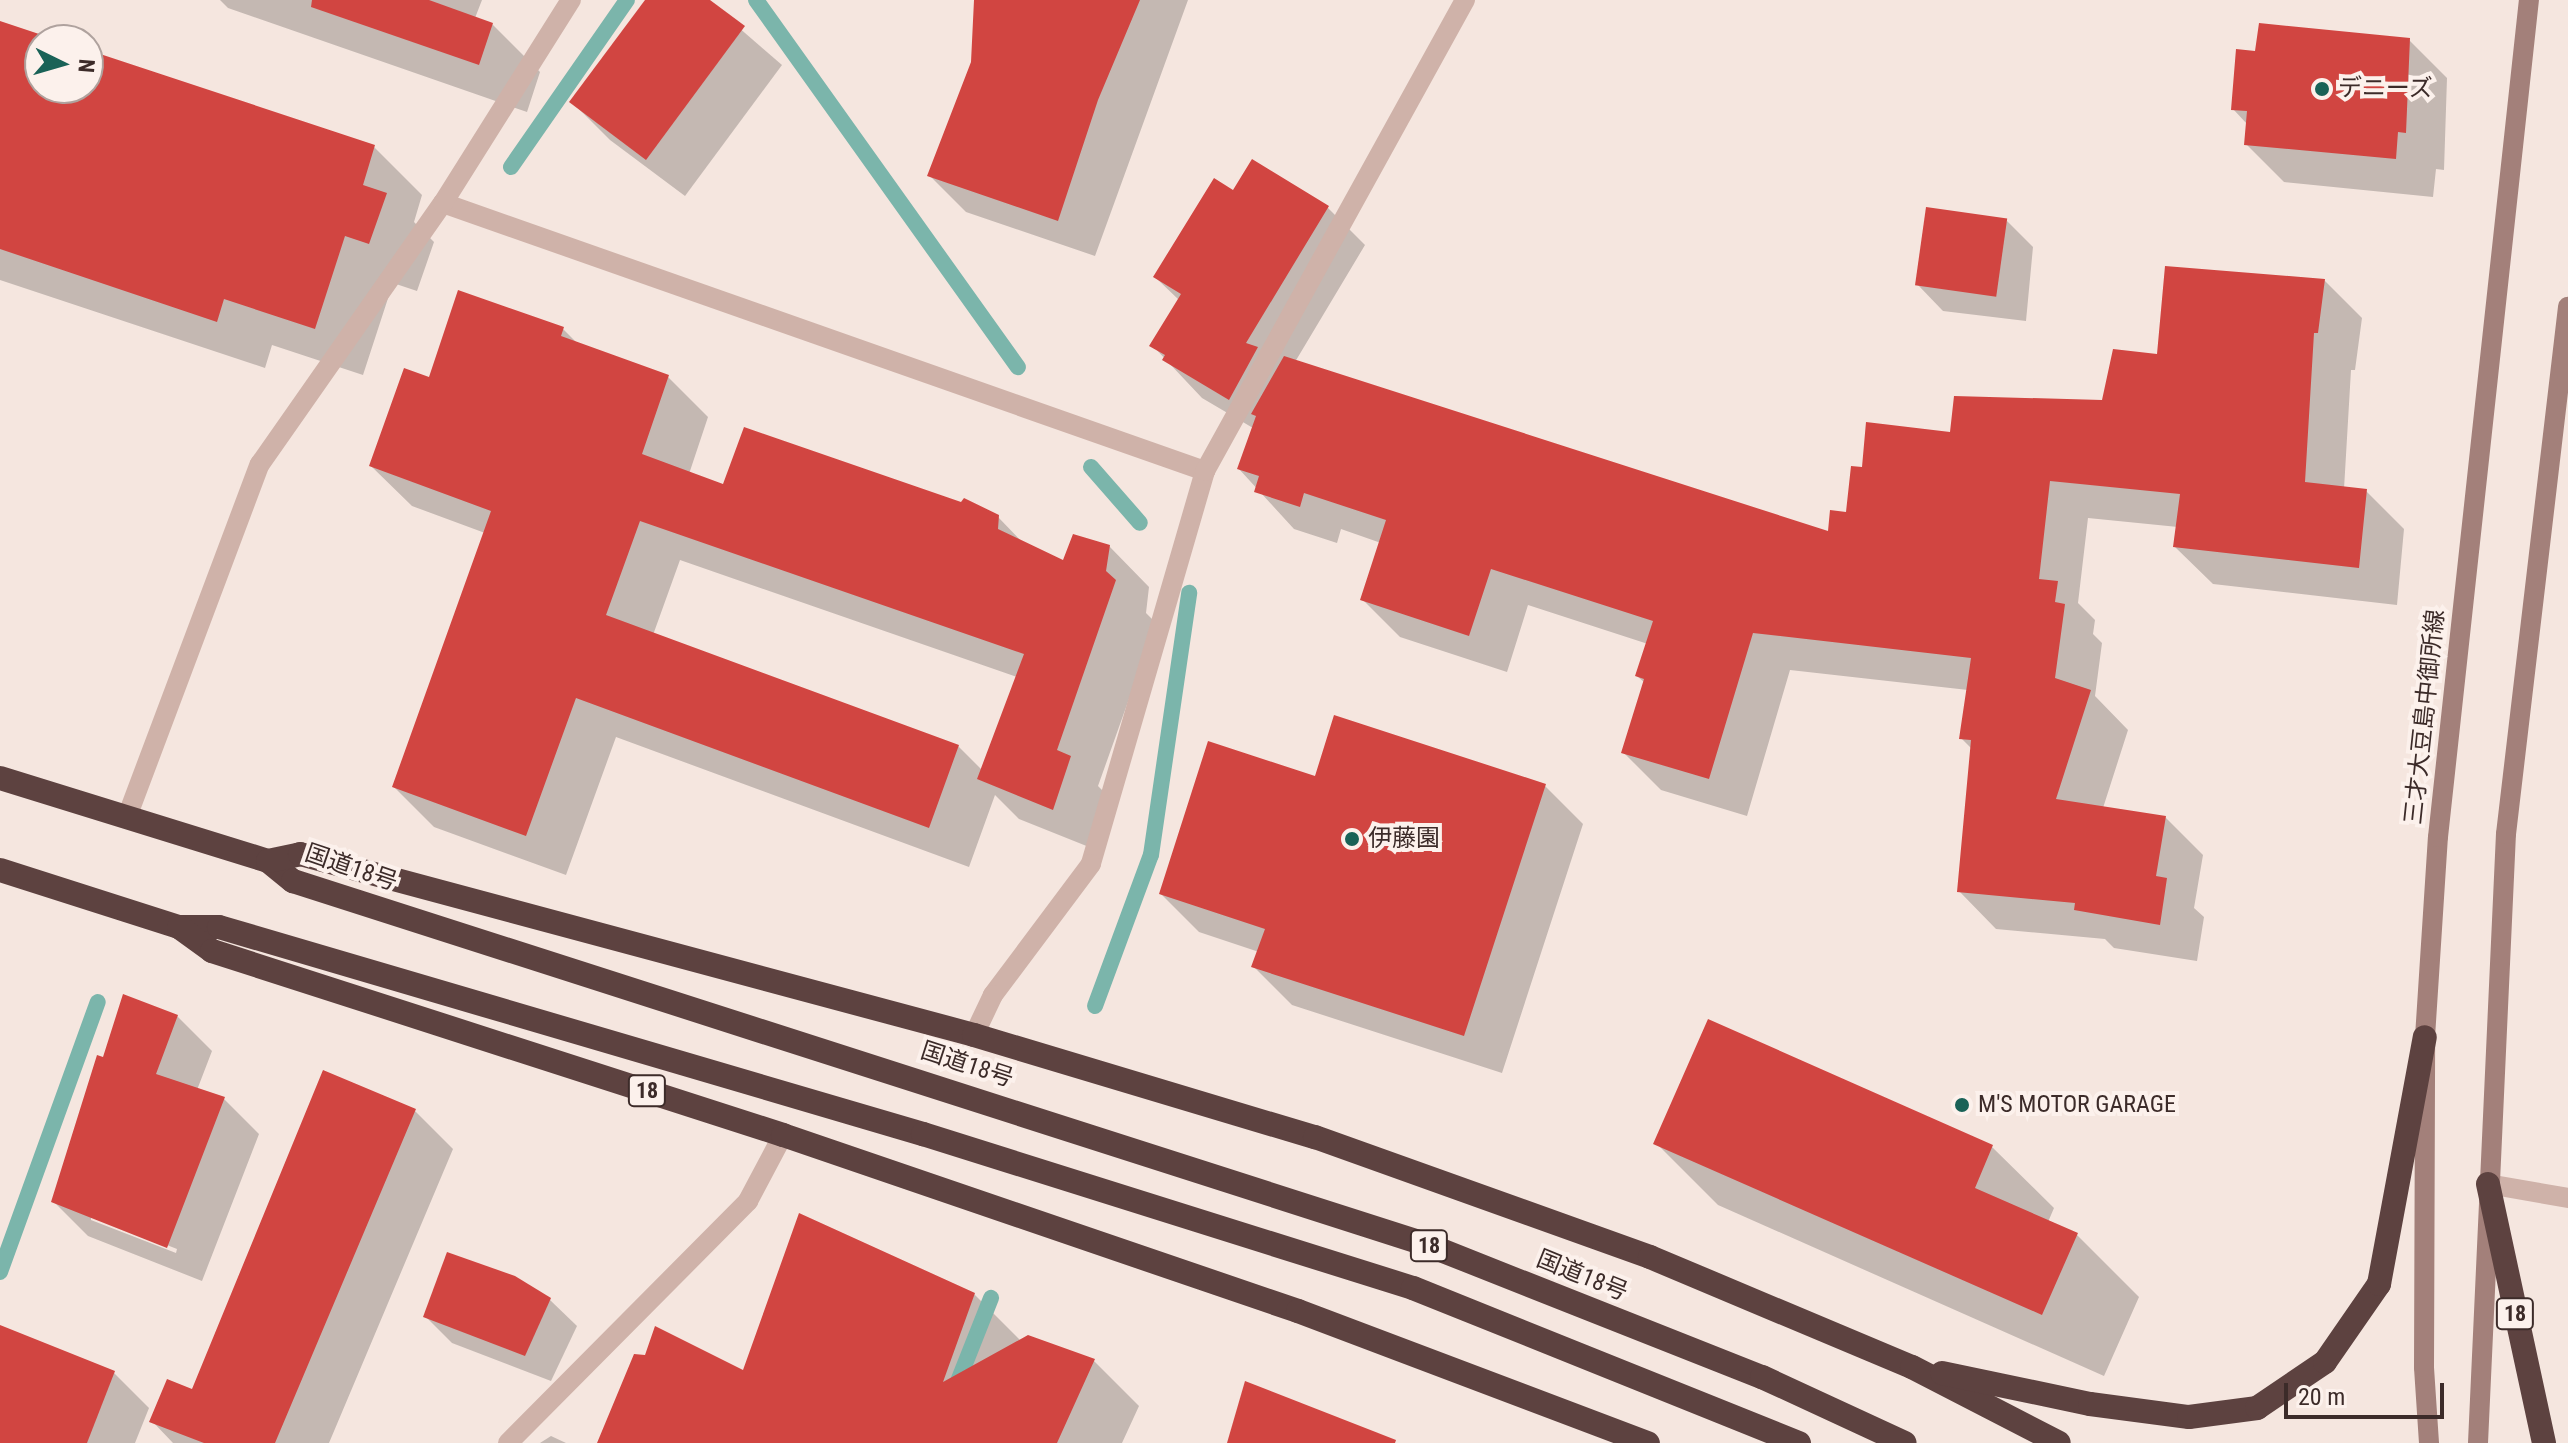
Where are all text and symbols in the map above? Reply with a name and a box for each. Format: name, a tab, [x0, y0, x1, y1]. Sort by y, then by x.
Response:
north arrow	[24, 24, 104, 104]
text: N	[73, 58, 99, 74]
place label: デニーズ	[2338, 75, 2434, 103]
marker: デニーズ	[2313, 80, 2331, 98]
street label: 三才大豆島中御所線	[2399, 608, 2451, 826]
place label: 伊藤園	[1368, 825, 1440, 853]
marker: 伊藤園	[1343, 830, 1361, 848]
street label: 国道18号	[301, 839, 401, 897]
street label: 国道18号	[917, 1037, 1017, 1093]
road number: 18	[627, 1073, 667, 1109]
place label: M'S MOTOR GARAGE	[1978, 1091, 2176, 1119]
marker: M'S MOTOR GARAGE	[1953, 1096, 1971, 1114]
road number: 18	[1409, 1228, 1449, 1264]
street label: 国道18号	[1532, 1245, 1632, 1307]
road number: 18	[2495, 1296, 2535, 1332]
scale bar	[2288, 1367, 2448, 1417]
text: 20 m	[2298, 1383, 2345, 1411]

